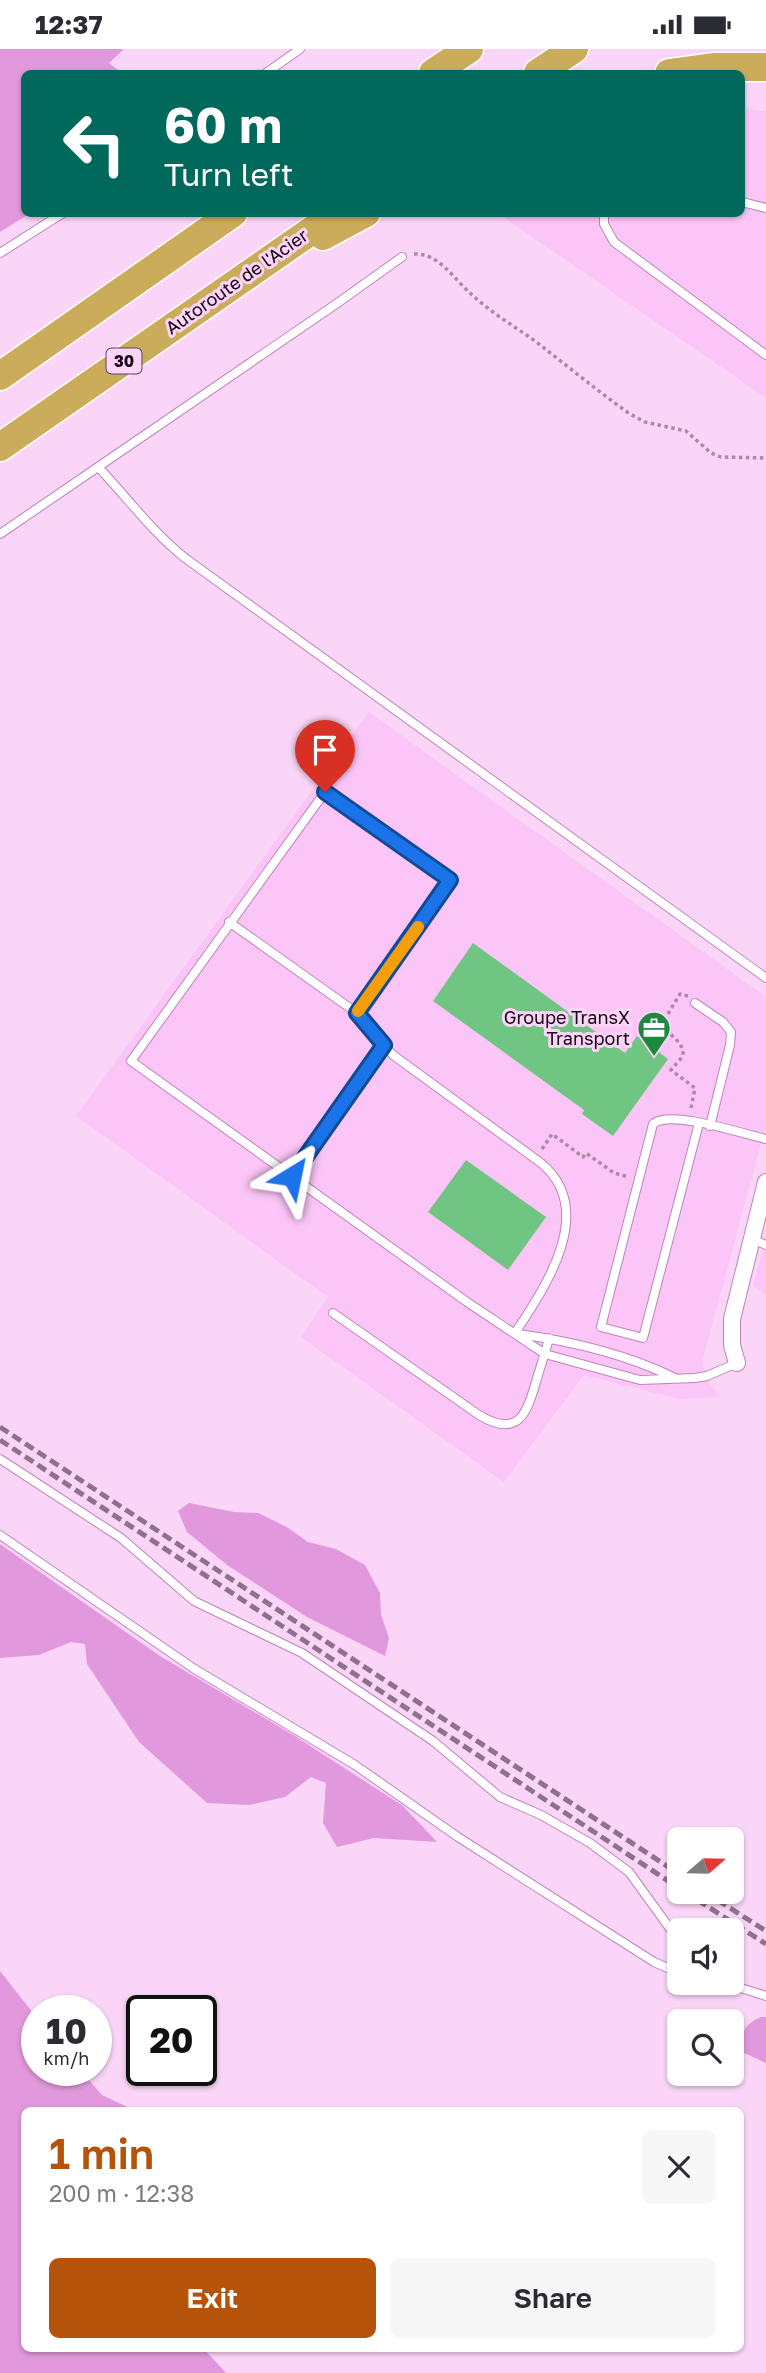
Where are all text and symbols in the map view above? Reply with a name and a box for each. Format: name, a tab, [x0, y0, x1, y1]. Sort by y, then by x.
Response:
text: 12:37	[35, 9, 103, 40]
text: 60 m	[164, 95, 282, 154]
icon: left	[49, 98, 140, 189]
text: Turn left	[164, 155, 293, 193]
street label: Autoroute de l'Acier	[161, 224, 312, 339]
road number: 30	[106, 349, 142, 373]
pin	[295, 720, 355, 792]
icon: arrive	[306, 731, 344, 769]
place label: Groupe TransX Transport	[504, 1006, 630, 1049]
office icon: Groupe TransX Transport	[635, 1009, 673, 1058]
position arrow	[255, 1139, 329, 1213]
north arrow	[667, 1827, 744, 1904]
map controls	[667, 1827, 744, 2086]
button: sound	[667, 1918, 744, 1995]
speed limit sign: 20	[126, 1995, 217, 2086]
button: search	[667, 2009, 744, 2086]
text: 10	[46, 2010, 87, 2052]
text: km/h	[44, 2047, 89, 2069]
text: 1 min	[49, 2128, 154, 2178]
button: close	[642, 2130, 716, 2204]
text: 200 m · 12:38	[49, 2179, 194, 2207]
button: Exit	[49, 2258, 376, 2338]
button: Share	[390, 2258, 716, 2338]

